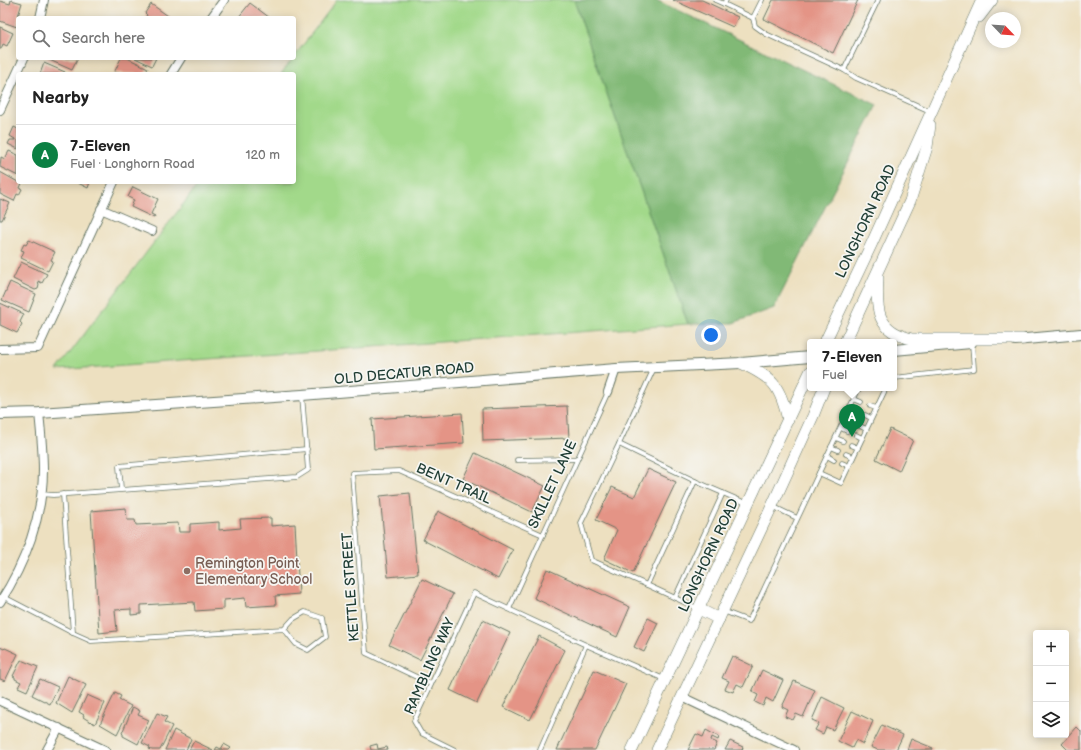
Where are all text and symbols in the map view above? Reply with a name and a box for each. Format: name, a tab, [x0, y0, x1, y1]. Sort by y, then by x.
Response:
north arrow	[985, 12, 1021, 48]
search box	[16, 16, 296, 60]
icon: search	[30, 27, 52, 49]
text: Search here	[62, 29, 145, 48]
text: Nearby	[32, 88, 89, 108]
text: 7-Eleven	[70, 137, 130, 156]
text: A	[41, 147, 49, 163]
text: 120 m	[245, 147, 280, 163]
text: Fuel · Longhorn Road	[70, 156, 195, 172]
street label: LONGHORN ROAD	[832, 162, 899, 281]
your location	[701, 325, 721, 345]
popup	[807, 339, 897, 391]
text: 7-Eleven	[822, 348, 882, 367]
street label: OLD DECATUR ROAD	[333, 359, 475, 388]
text: Fuel	[822, 367, 847, 383]
pin: A	[839, 404, 865, 437]
street label: SKILLET LANE	[525, 437, 580, 531]
street label: BENT TRAIL	[414, 459, 494, 508]
street label: LONGHORN ROAD	[675, 496, 742, 615]
street label: KETTLE STREET	[338, 531, 363, 642]
place label: Remington Point Elementary School	[195, 555, 313, 588]
marker: Remington Point Elementary School	[182, 566, 192, 576]
street label: RAMBLING WAY	[401, 615, 459, 717]
map controls	[1033, 630, 1069, 738]
button: +	[1033, 630, 1069, 666]
button: −	[1033, 666, 1069, 702]
button: layers	[1033, 702, 1069, 738]

